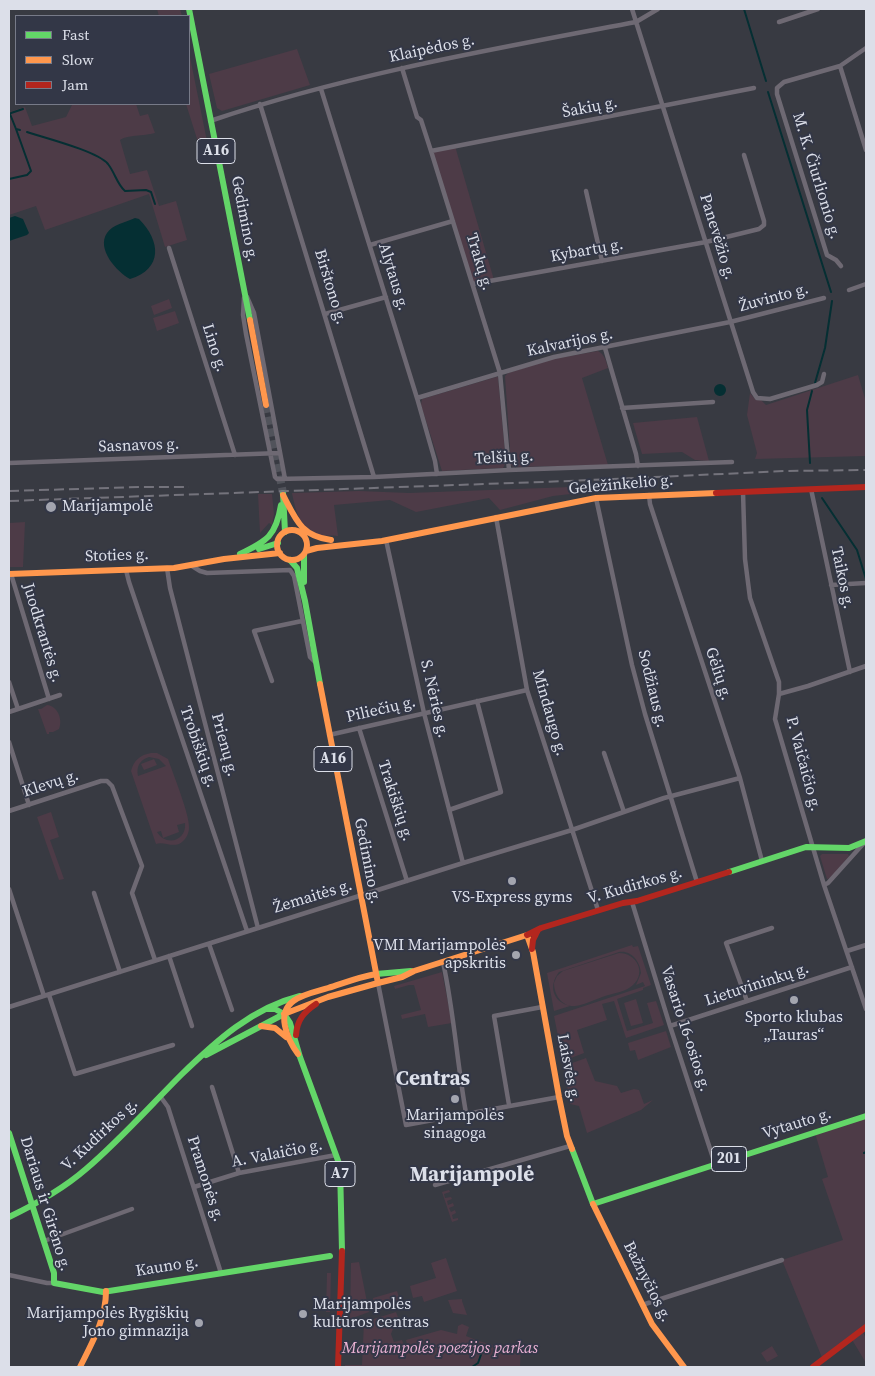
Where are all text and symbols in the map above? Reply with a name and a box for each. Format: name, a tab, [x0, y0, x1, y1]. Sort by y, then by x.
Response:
legend	[15, 15, 190, 105]
text: Fast	[62, 24, 89, 45]
street label: Klaipėdos g.	[387, 31, 477, 67]
text: Slow	[62, 49, 94, 70]
text: Jam	[62, 74, 88, 95]
street label: Šakių g.	[561, 93, 619, 123]
street label: M. K. Čiurlionio g.	[788, 110, 844, 242]
road number: A16	[197, 138, 235, 164]
street label: Gedimino g.	[226, 174, 262, 264]
street label: Panevėžio g.	[695, 192, 739, 282]
street label: Trakų g.	[461, 231, 497, 293]
street label: Kybartų g.	[549, 235, 625, 267]
street label: Alytaus g.	[374, 241, 412, 313]
street label: Birštono g.	[309, 247, 351, 327]
street label: Žuvinto g.	[737, 280, 811, 316]
street label: Lino g.	[197, 321, 231, 375]
street label: Kalvarijos g.	[525, 324, 615, 362]
street label: Sasnavos g.	[98, 435, 180, 457]
street label: Telšių g.	[474, 447, 534, 469]
street label: Geležinkelio g.	[568, 471, 674, 499]
place label: Marijampolė	[62, 497, 153, 517]
marker: Marijampolė	[44, 500, 58, 514]
street label: Stoties g.	[85, 545, 149, 567]
street label: Taikos g.	[826, 545, 858, 611]
street label: Juodkrantės g.	[18, 581, 66, 685]
street label: Gėlių g.	[700, 645, 736, 703]
street label: Sodžiaus g.	[633, 648, 671, 730]
street label: S. Nėries g.	[416, 658, 452, 740]
street label: Mindaugo g.	[528, 668, 570, 758]
street label: Piliečių g.	[344, 693, 418, 727]
street label: Trobiškių g.	[175, 704, 221, 790]
street label: Prienų g.	[206, 711, 242, 779]
street label: P. Vaičaičio g.	[781, 714, 825, 814]
road number: A16	[314, 746, 352, 772]
street label: Trakiškių g.	[373, 758, 417, 844]
street label: Klevų g.	[21, 766, 81, 802]
street label: Gedimino g.	[349, 816, 385, 906]
street label: V. Kudirkos g.	[585, 863, 685, 909]
marker: VS-Express gyms	[506, 875, 518, 887]
street label: Žemaitės g.	[271, 876, 355, 918]
place label: VS-Express gyms	[451, 888, 573, 908]
place label: VMI Marijampolės apskritis	[373, 936, 506, 974]
marker: VMI Marijampolės apskritis	[510, 949, 522, 961]
street label: Lietuvininkų g.	[702, 959, 812, 1011]
street label: Vasario 16-osios g.	[656, 964, 714, 1094]
marker: Sporto klubas „Tauras“	[788, 994, 800, 1006]
place label: Sporto klubas „Tauras“	[745, 1008, 843, 1046]
street label: Laisvės g.	[552, 1032, 584, 1104]
district label: Centras	[396, 1067, 470, 1093]
marker: Marijampolės sinagoga	[449, 1093, 461, 1105]
street label: V. Kudirkos g.	[58, 1095, 142, 1175]
street label: Vytauto g.	[760, 1104, 834, 1144]
place label: Marijampolės sinagoga	[406, 1106, 504, 1144]
street label: Dariaus ir Girėno g.	[15, 1134, 75, 1274]
street label: Pramonės g.	[182, 1134, 228, 1224]
street label: A. Valaičio g.	[230, 1136, 324, 1172]
road number: 201	[712, 1146, 746, 1172]
road number: A7	[325, 1162, 355, 1186]
district label: Marijampolė	[410, 1163, 534, 1189]
street label: Bažnyčios g.	[619, 1239, 675, 1325]
street label: Kauno g.	[134, 1253, 200, 1281]
place label: Marijampolės kultūros centras	[313, 1295, 429, 1333]
place label: Marijampolės Rygiškių Jono gimnazija	[26, 1304, 189, 1342]
marker: Marijampolės kultūros centras	[297, 1308, 309, 1320]
marker: Marijampolės Rygiškių Jono gimnazija	[193, 1317, 205, 1329]
park label: Marijampolės poezijos parkas	[342, 1339, 538, 1359]

